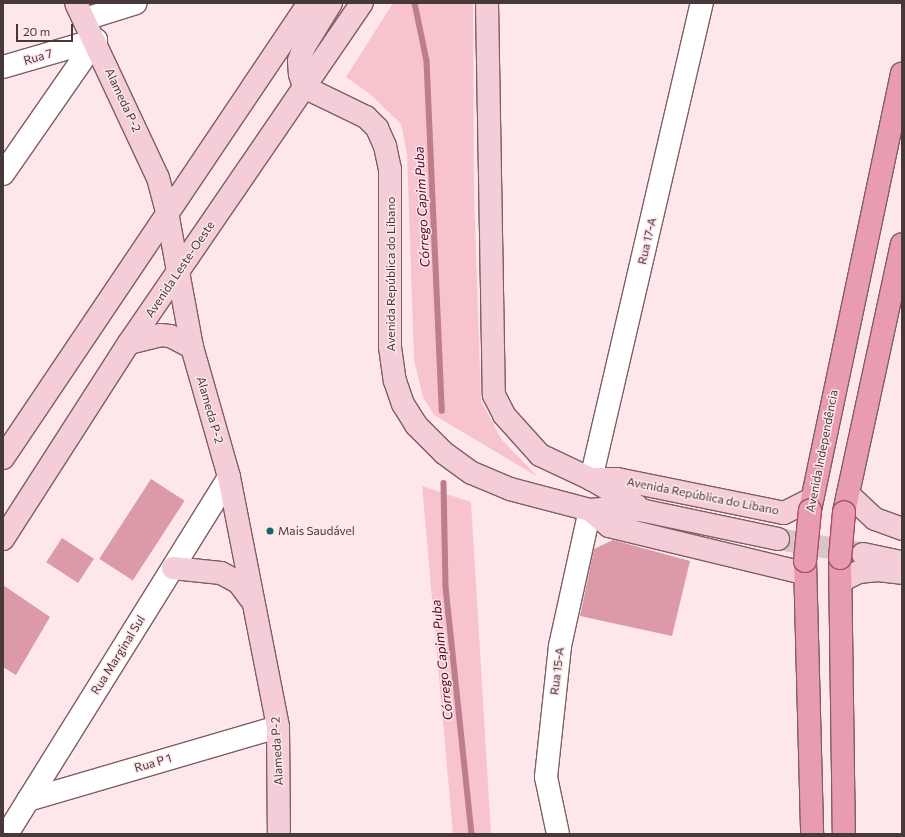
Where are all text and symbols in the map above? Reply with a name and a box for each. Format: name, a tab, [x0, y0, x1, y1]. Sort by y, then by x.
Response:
scale bar	[18, 16, 75, 42]
text: 20 m	[23, 24, 50, 38]
street label: Rua 7	[22, 46, 54, 68]
street label: Alameda P-2	[102, 66, 144, 134]
water label: Córrego Capim Puba	[411, 146, 433, 268]
street label: Avenida República do Líbano	[384, 197, 398, 351]
street label: Rua 17-A	[635, 216, 659, 266]
street label: Avenida Leste-Oeste	[142, 218, 218, 320]
street label: Alameda P-2	[194, 375, 226, 445]
street label: Avenida Independência	[803, 388, 841, 514]
street label: Avenida República do Líbano	[626, 474, 780, 518]
place label: Mais Saudável	[278, 524, 355, 538]
marker: Mais Saudável	[265, 526, 275, 536]
water label: Córrego Capim Puba	[428, 599, 456, 721]
street label: Rua Marginal Sul	[88, 613, 148, 697]
street label: Rua 15-A	[547, 646, 567, 696]
street label: Alameda P-2	[268, 716, 286, 786]
street label: Rua P 1	[133, 751, 173, 775]

